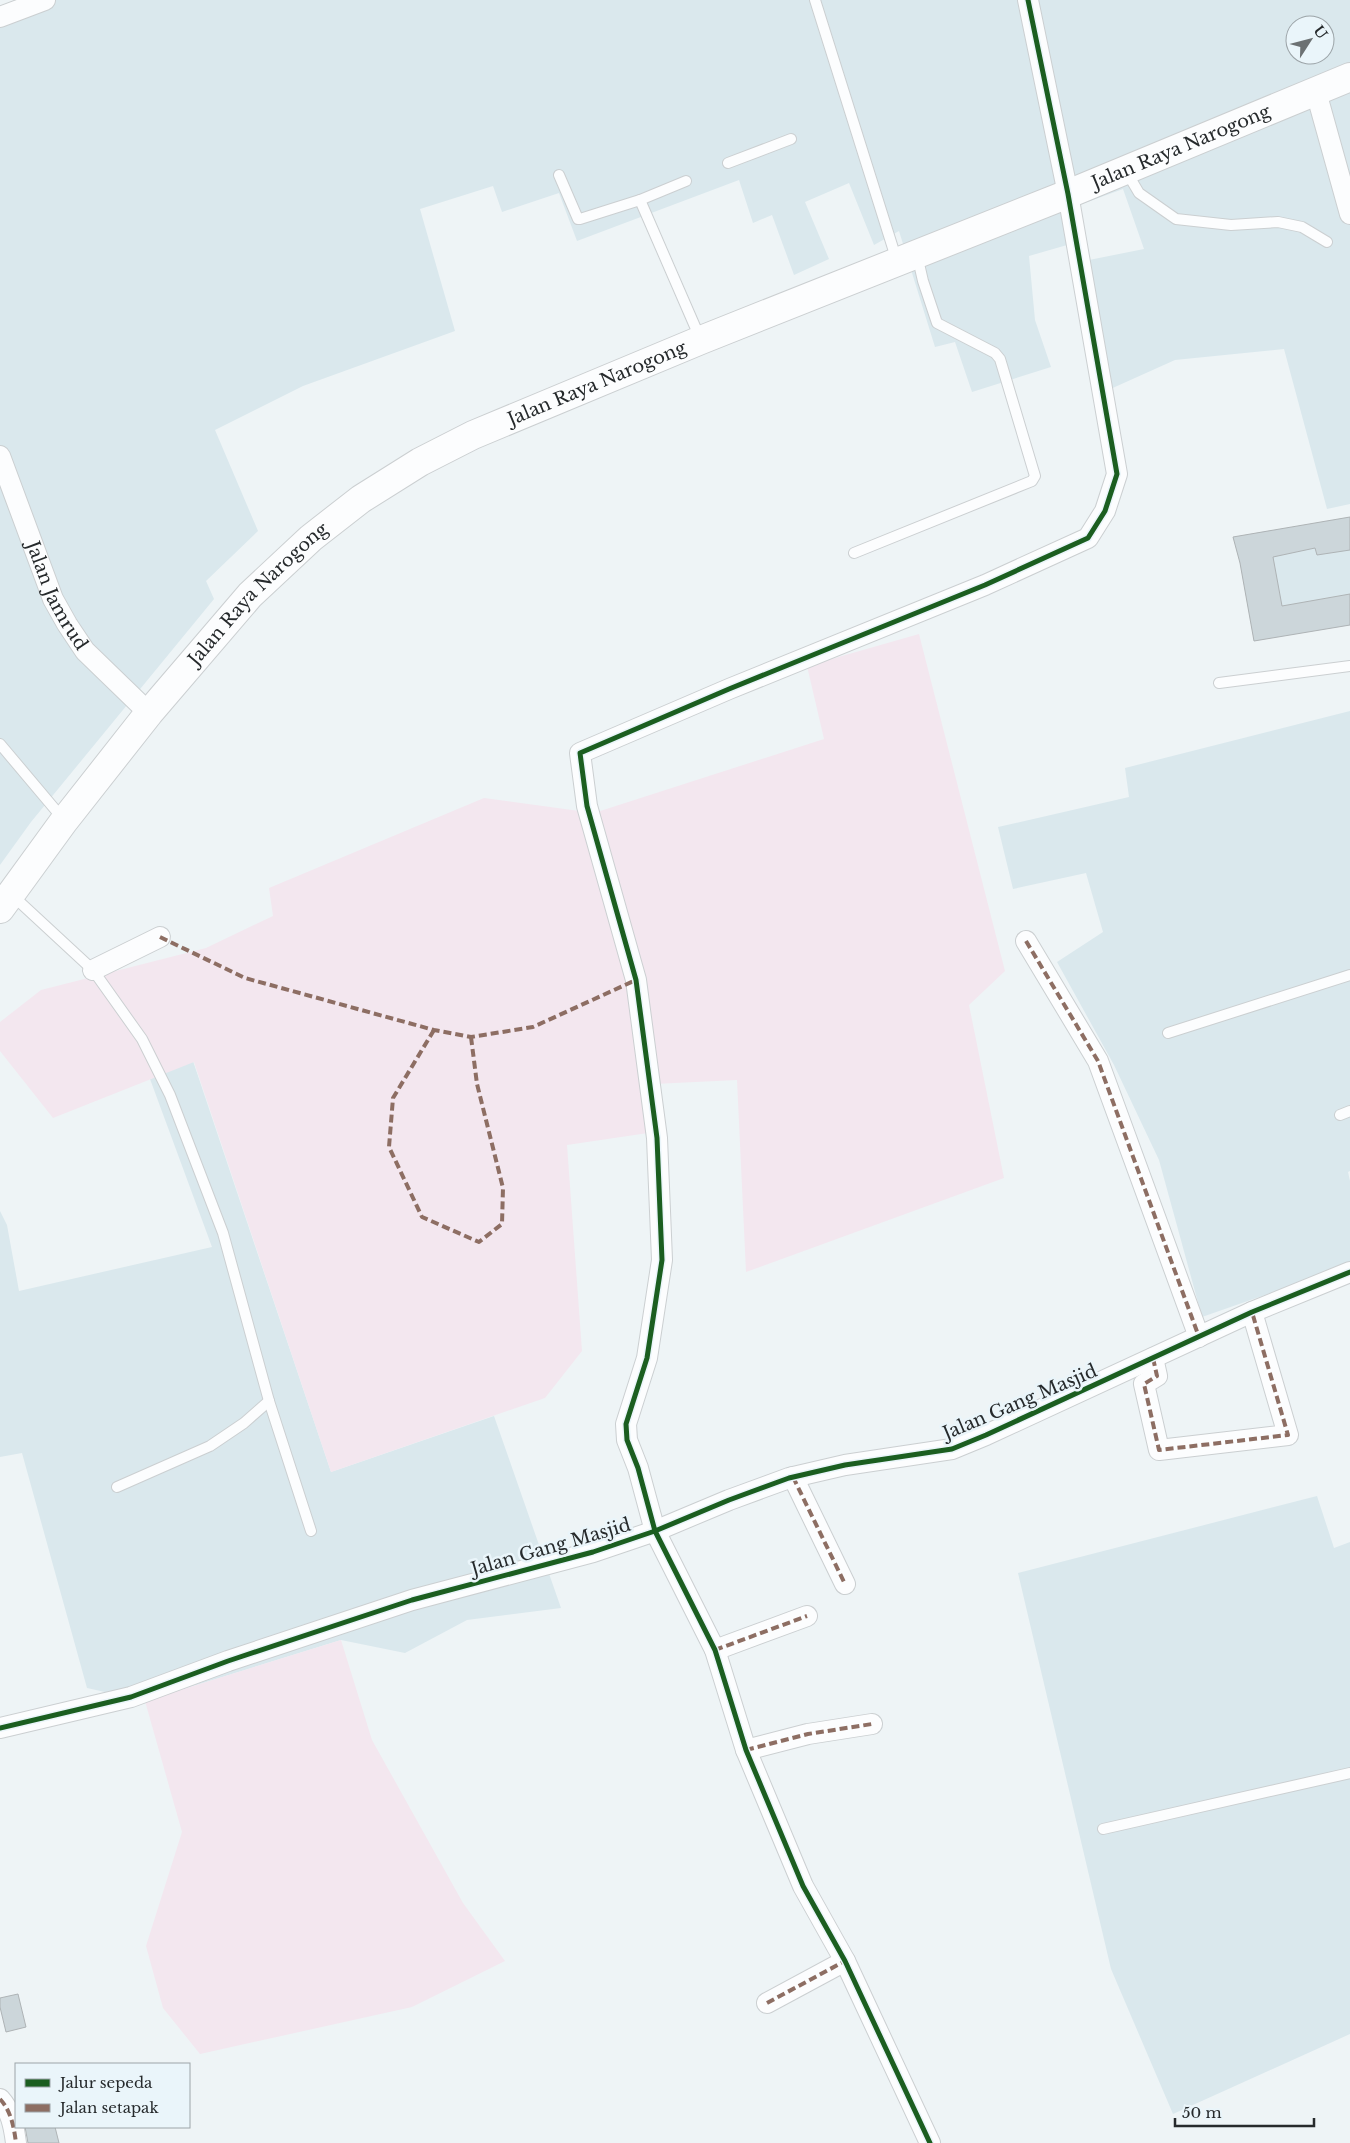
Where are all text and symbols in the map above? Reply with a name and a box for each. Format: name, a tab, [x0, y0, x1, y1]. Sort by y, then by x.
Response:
north arrow	[1285, 15, 1335, 65]
text: U	[1310, 22, 1332, 43]
street label: Jalan Raya Narogong	[1087, 100, 1274, 195]
street label: Jalan Raya Narogong	[503, 336, 690, 431]
street label: Jalan Raya Narogong	[182, 518, 333, 671]
street label: Jalan Jamrud	[21, 536, 92, 654]
street label: Jalan Gang Masjid	[938, 1360, 1100, 1445]
street label: Jalan Gang Masjid	[467, 1514, 633, 1581]
legend	[15, 2063, 190, 2128]
text: Jalur sepeda	[58, 2073, 153, 2092]
scale bar	[1175, 2096, 1314, 2128]
text: Jalan setapak	[58, 2098, 159, 2117]
text: 50 m	[1182, 2103, 1222, 2122]

